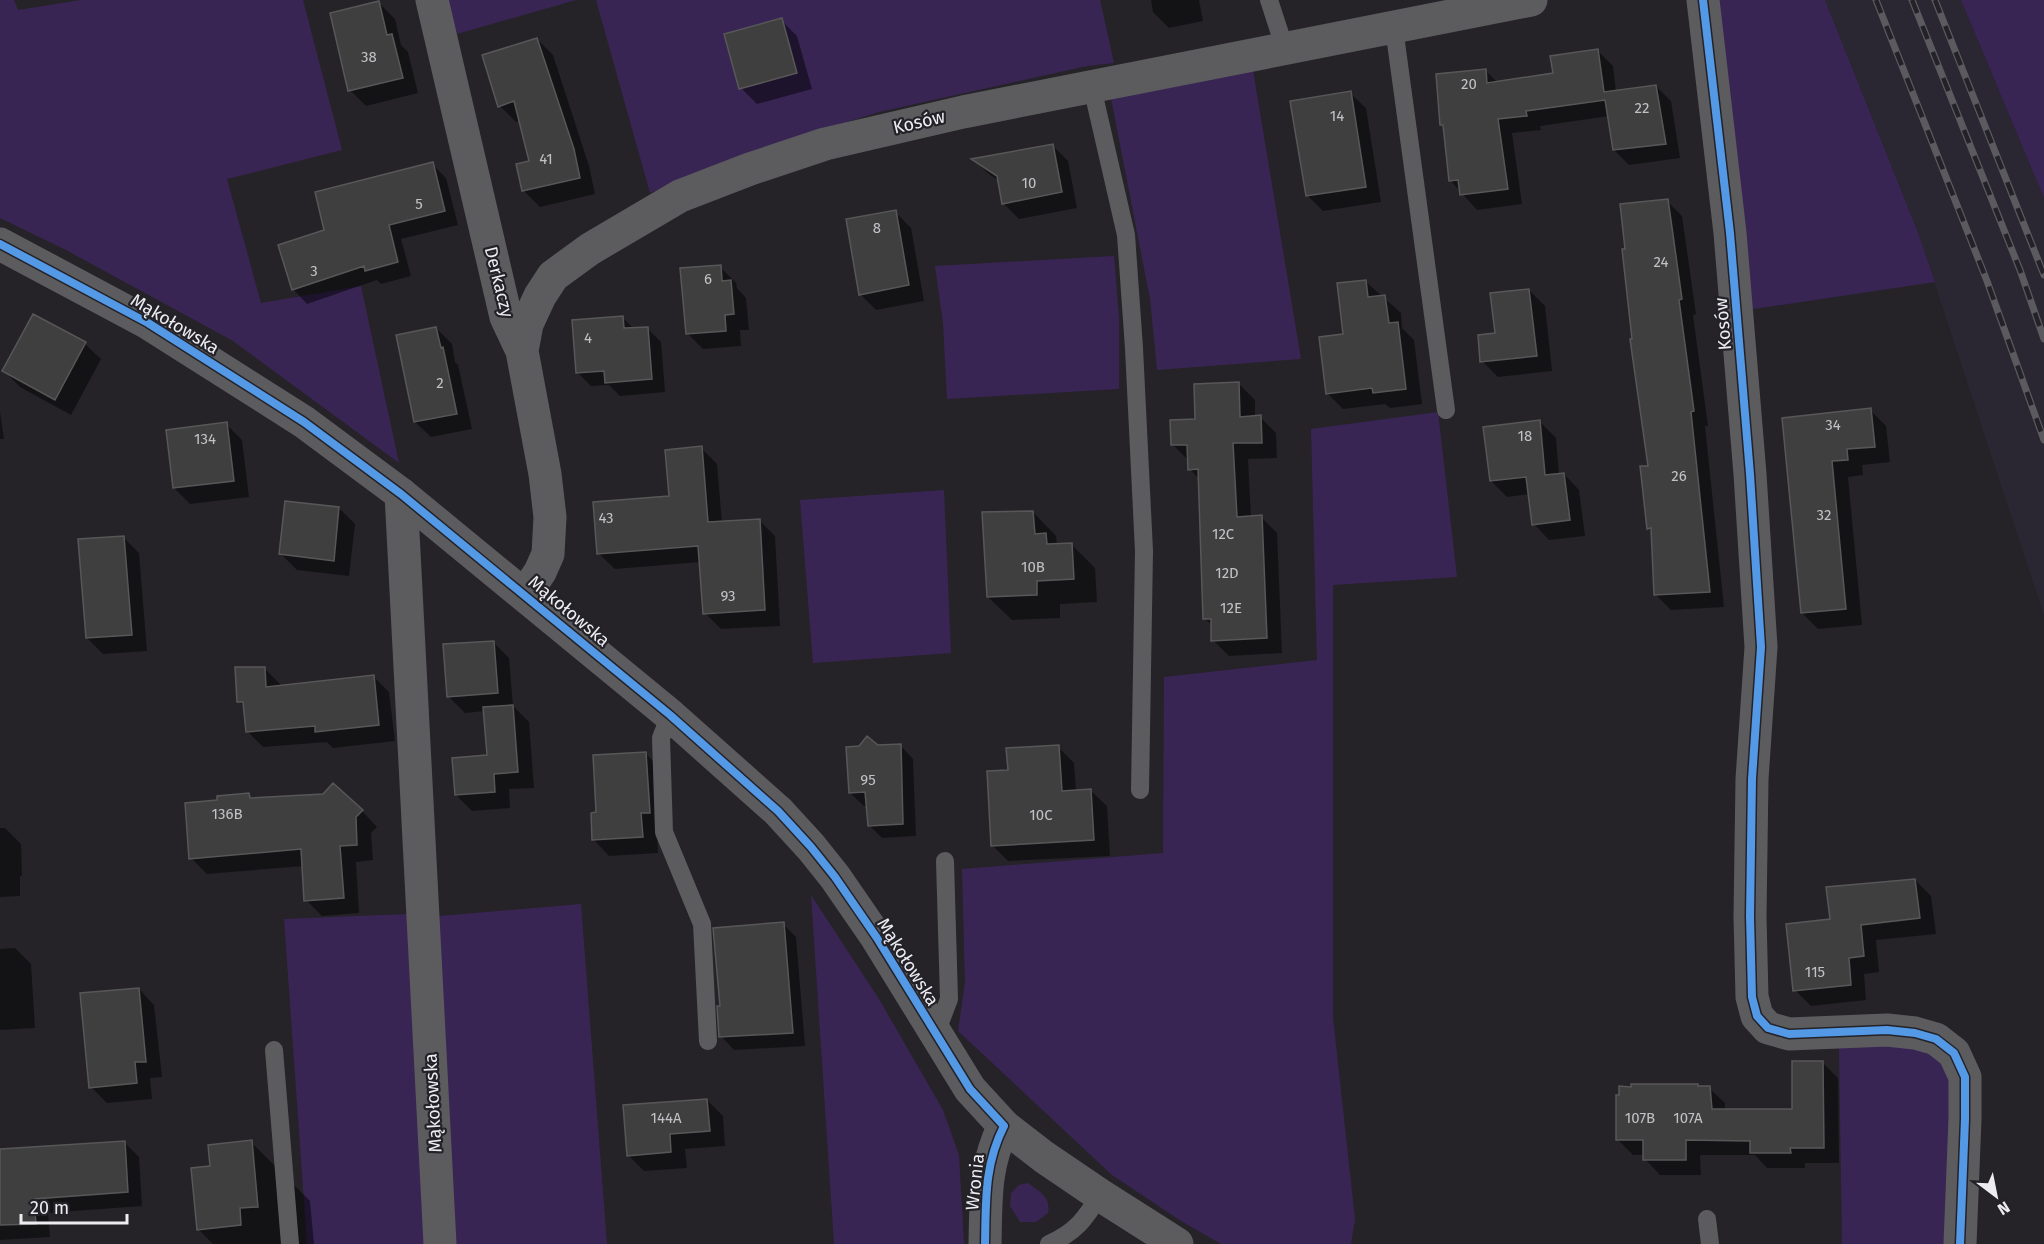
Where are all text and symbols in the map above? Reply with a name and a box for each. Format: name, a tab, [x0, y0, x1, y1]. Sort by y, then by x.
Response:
house number: 38	[361, 48, 377, 66]
house number: 20	[1461, 75, 1477, 93]
house number: 22	[1635, 99, 1649, 117]
street label: Kosów	[891, 105, 947, 139]
house number: 14	[1330, 107, 1344, 125]
house number: 41	[539, 150, 553, 168]
house number: 10	[1022, 174, 1036, 192]
house number: 5	[415, 195, 423, 213]
house number: 8	[873, 219, 881, 237]
street label: Derkaczy	[480, 244, 518, 320]
house number: 24	[1653, 253, 1669, 271]
house number: 3	[310, 262, 318, 280]
house number: 6	[704, 270, 712, 288]
street label: Mąkołowska	[127, 289, 223, 359]
street label: Kosów	[1710, 297, 1736, 351]
house number: 4	[584, 329, 592, 347]
house number: 2	[436, 374, 444, 392]
house number: 34	[1825, 416, 1841, 434]
house number: 18	[1518, 427, 1532, 445]
house number: 134	[194, 430, 216, 448]
house number: 26	[1671, 467, 1687, 485]
house number: 32	[1817, 506, 1831, 524]
house number: 43	[598, 509, 614, 527]
house number: 12C	[1212, 525, 1235, 543]
house number: 10B	[1021, 558, 1045, 576]
house number: 12D	[1215, 564, 1239, 582]
street label: Mąkołowska	[524, 571, 614, 651]
house number: 93	[720, 587, 736, 605]
house number: 12E	[1220, 599, 1242, 617]
house number: 95	[860, 771, 876, 789]
house number: 136B	[211, 805, 243, 823]
house number: 10C	[1029, 806, 1053, 824]
street label: Mąkołowska	[872, 914, 944, 1010]
house number: 115	[1805, 963, 1825, 981]
street label: Mąkołowska	[419, 1053, 447, 1153]
house number: 144A	[650, 1109, 682, 1127]
house number: 107B	[1625, 1109, 1655, 1127]
house number: 107A	[1673, 1109, 1703, 1127]
street label: Wronia	[961, 1152, 989, 1212]
north arrow	[1966, 1166, 2026, 1226]
scale bar	[21, 1187, 128, 1225]
text: 20 m	[30, 1197, 69, 1219]
text: N	[1994, 1197, 2013, 1219]

